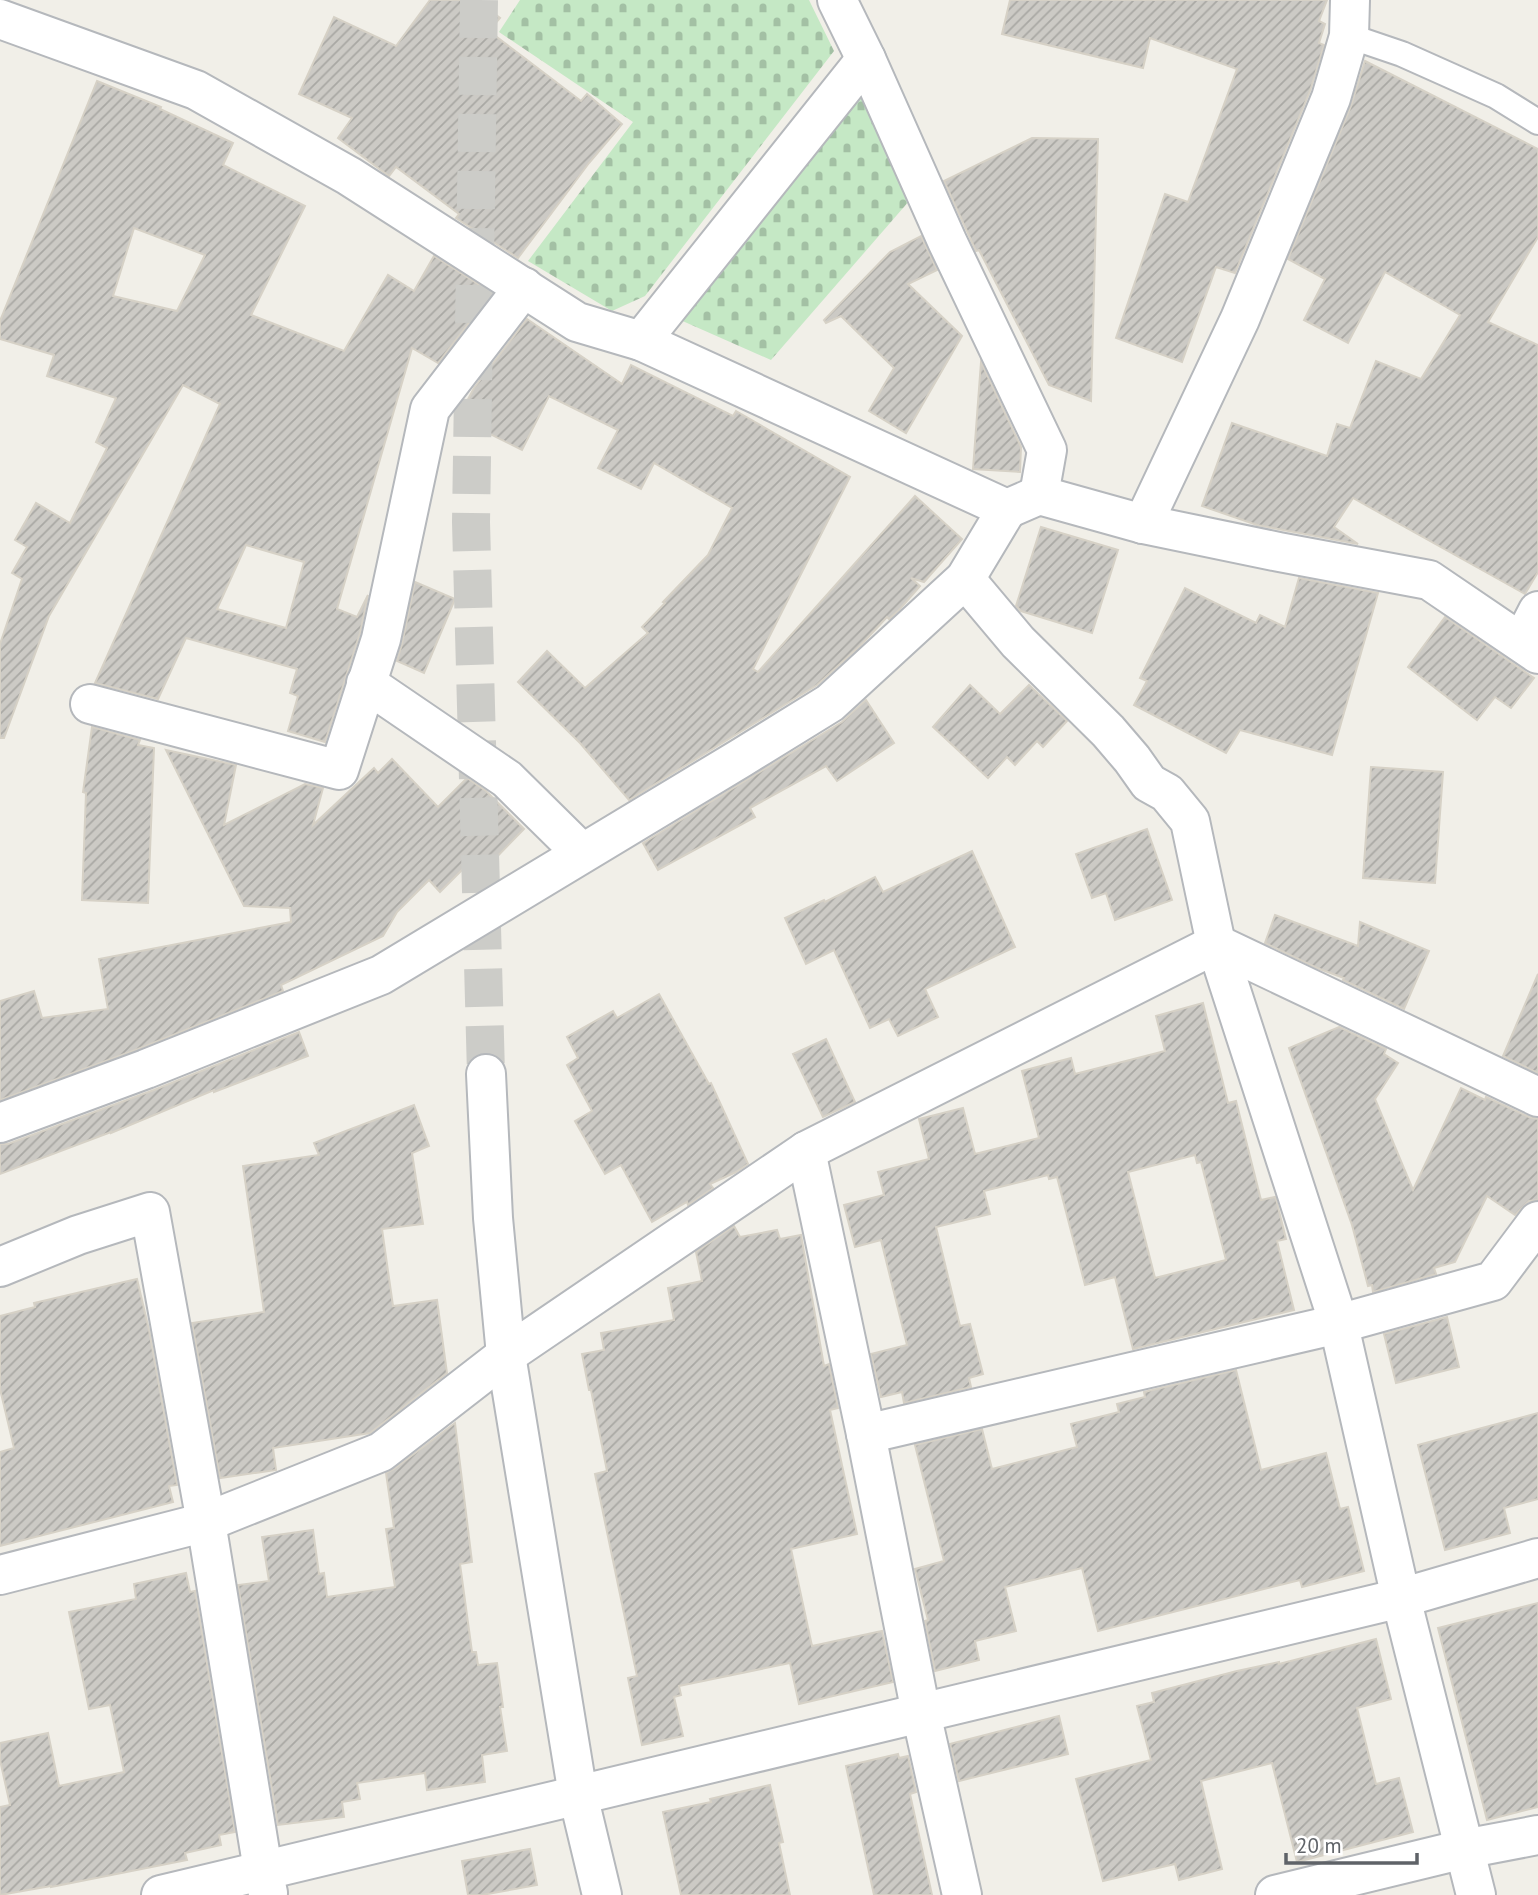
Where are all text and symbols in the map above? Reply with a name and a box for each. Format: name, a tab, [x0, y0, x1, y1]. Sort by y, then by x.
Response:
scale bar	[1286, 1822, 1417, 1866]
text: 20 m	[1296, 1832, 1342, 1859]

